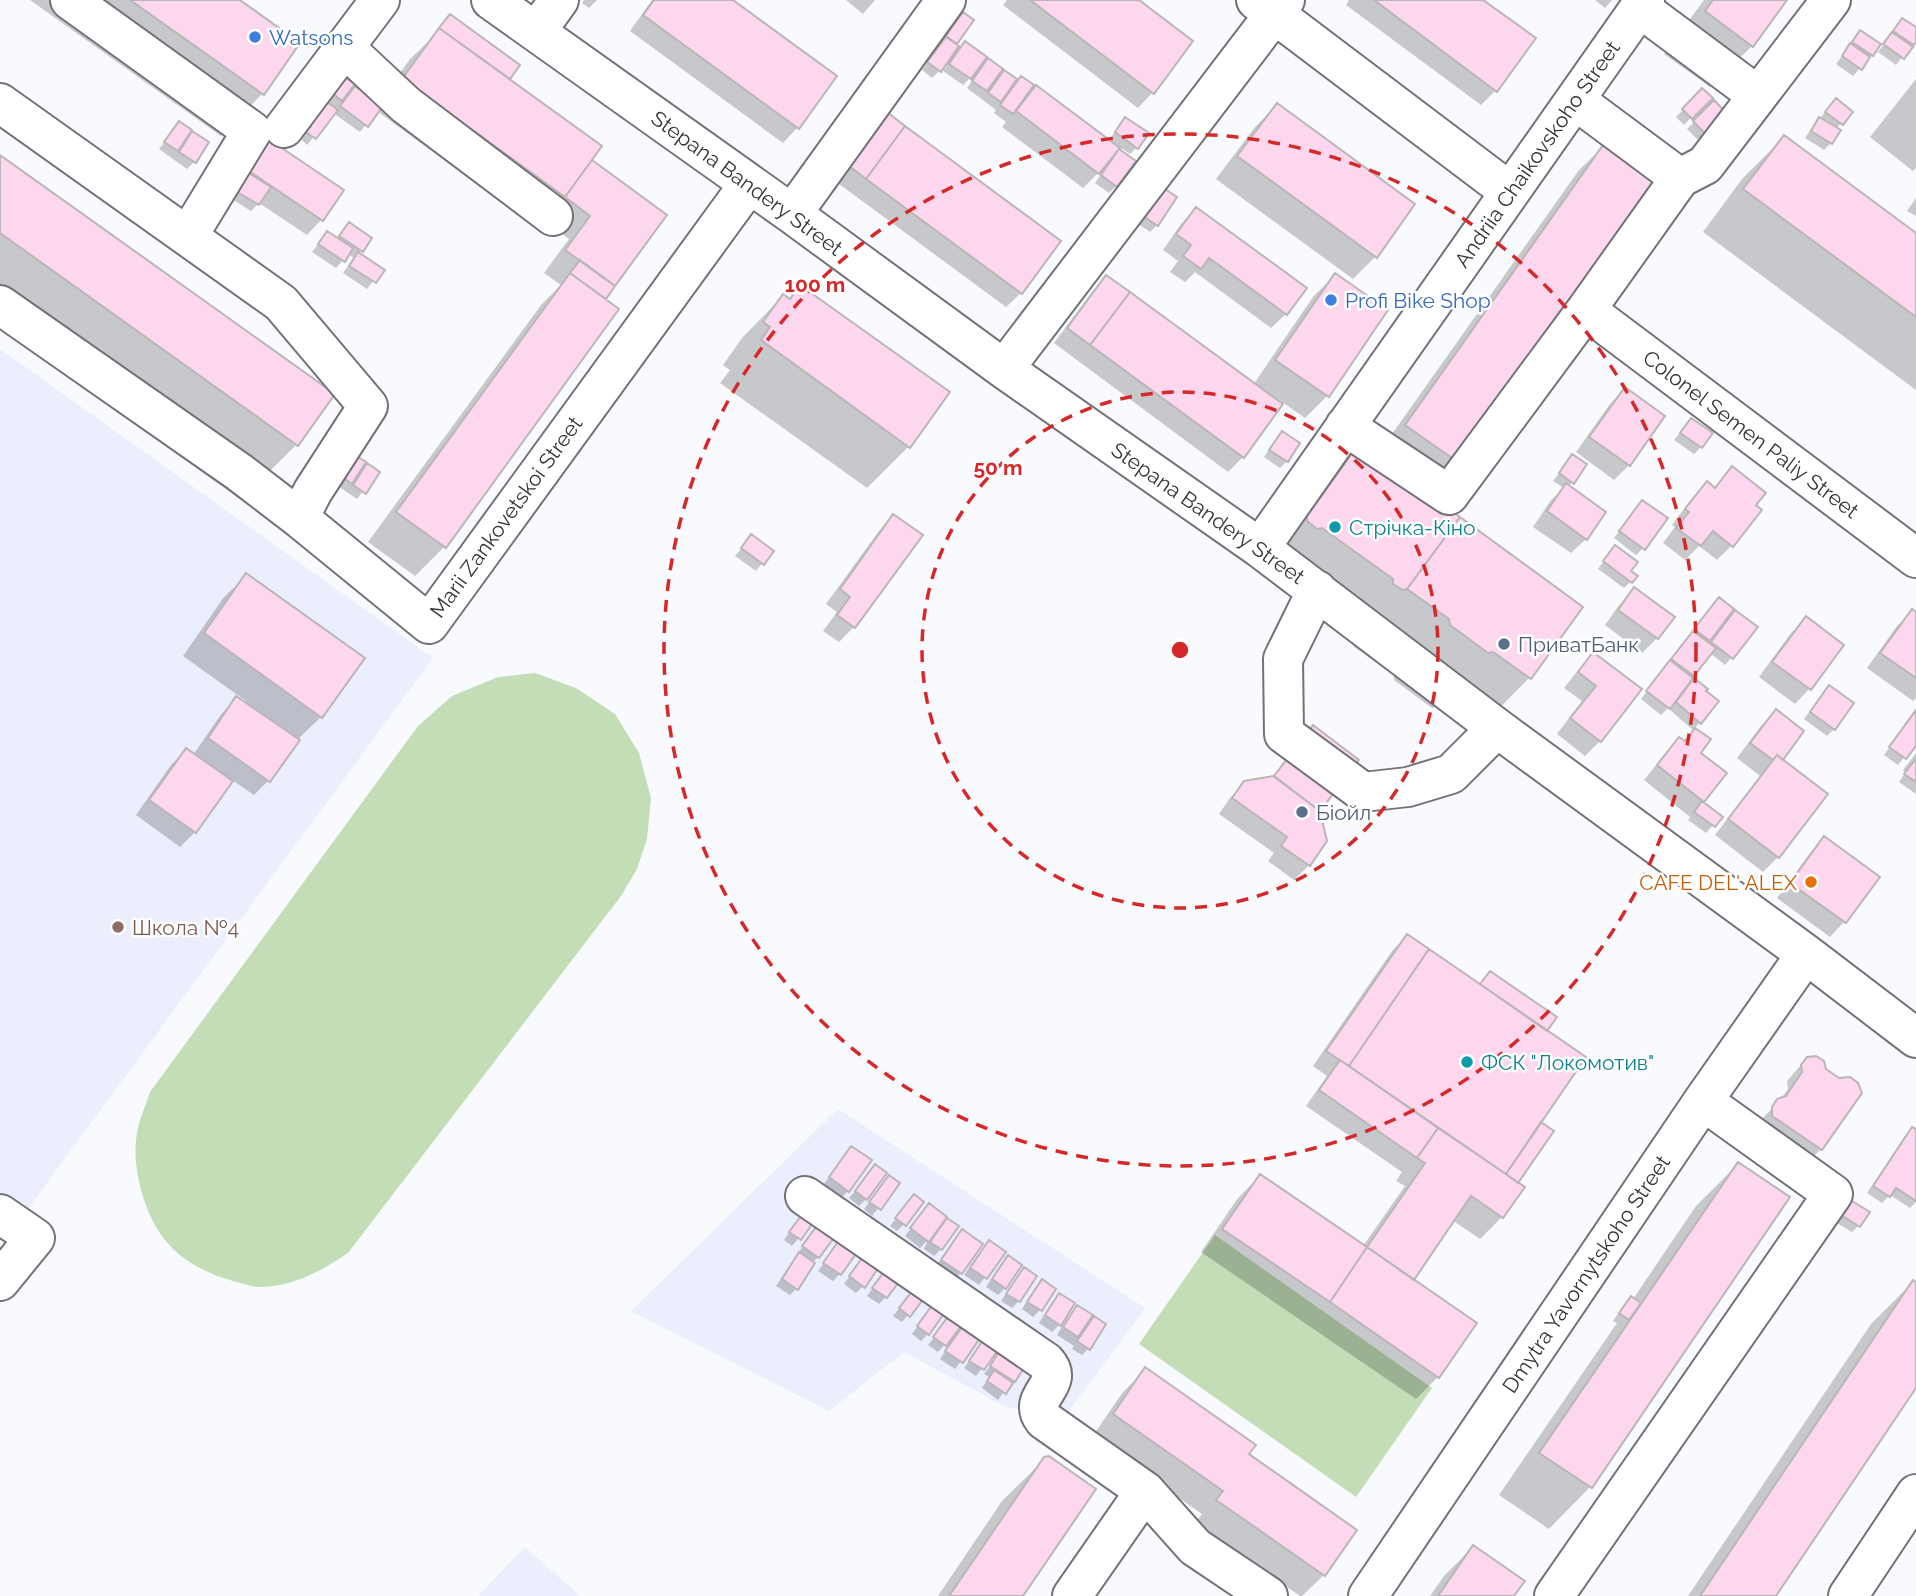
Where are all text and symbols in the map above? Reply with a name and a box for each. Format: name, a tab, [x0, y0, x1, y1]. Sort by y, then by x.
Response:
place label: Watsons	[269, 25, 353, 50]
marker: Watsons	[247, 29, 263, 45]
street label: Andriia Chaikovskoho Street	[1449, 36, 1625, 272]
street label: Stepana Bandery Street	[647, 105, 847, 261]
text: 100 m	[785, 272, 845, 297]
place label: Profi Bike Shop	[1345, 288, 1491, 313]
marker: Profi Bike Shop	[1323, 292, 1339, 308]
street label: Colonel Semen Paliy Street	[1638, 345, 1864, 523]
street label: Marii Zankovetskoi Street	[425, 412, 587, 622]
street label: Stepana Bandery Street	[1107, 437, 1309, 589]
text: 50 m	[973, 455, 1023, 480]
place label: Стрічка-Кіно	[1349, 515, 1476, 540]
marker: Стрічка-Кіно	[1327, 519, 1343, 535]
place label: ПриватБанк	[1518, 632, 1639, 657]
marker: ПриватБанк	[1496, 636, 1512, 652]
centre of rings	[1168, 638, 1192, 662]
place label: Біойл	[1316, 800, 1371, 825]
marker: Біойл	[1294, 804, 1310, 820]
place label: CAFE DEL' ALEX	[1639, 870, 1798, 895]
marker: CAFE DEL' ALEX	[1803, 874, 1819, 890]
place label: Школа №4	[132, 915, 239, 940]
marker: Школа №4	[110, 919, 126, 935]
place label: ФСК "Локомотив"	[1481, 1050, 1654, 1075]
marker: ФСК "Локомотив"	[1459, 1054, 1475, 1070]
street label: Dmytra Yavornytskoho Street	[1497, 1150, 1675, 1398]

